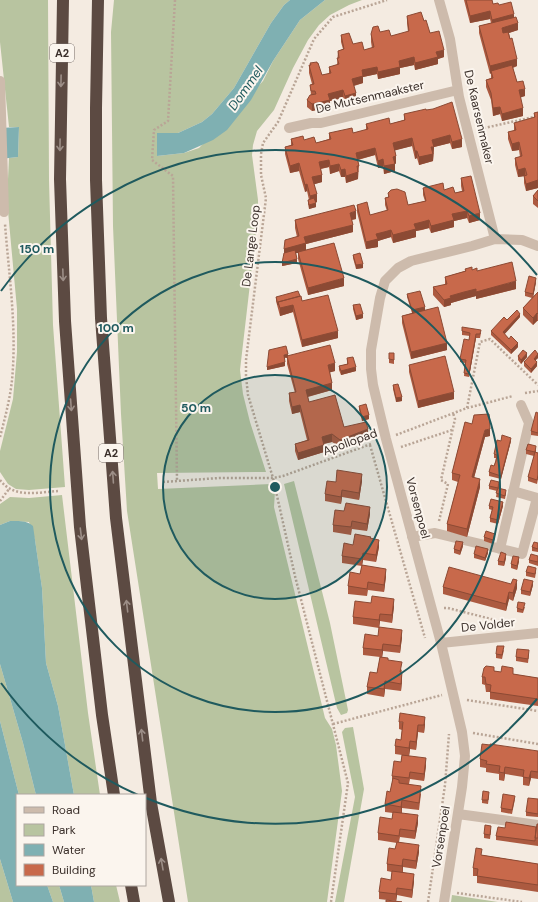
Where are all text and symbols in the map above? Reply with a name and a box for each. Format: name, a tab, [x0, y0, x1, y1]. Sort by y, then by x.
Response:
road number: A2	[50, 44, 74, 62]
water label: Dommel	[224, 62, 267, 114]
street label: De Kaarsenmaker	[460, 68, 498, 166]
one-way arrow	[57, 74, 65, 87]
street label: De Mutsenmaakster	[314, 77, 426, 117]
one-way arrow	[56, 138, 64, 151]
street label: De Lange Loop	[238, 204, 264, 288]
text: 150 m	[20, 241, 54, 257]
one-way arrow	[60, 268, 67, 281]
text: 100 m	[98, 320, 134, 336]
one-way arrow	[68, 398, 75, 411]
text: 50 m	[181, 400, 211, 416]
street label: Apollopad	[321, 425, 379, 459]
road number: A2	[99, 444, 123, 462]
one-way arrow	[110, 471, 117, 484]
street label: Vorsenpoel	[402, 476, 434, 540]
centre of rings	[268, 480, 282, 494]
one-way arrow	[77, 528, 85, 541]
one-way arrow	[123, 600, 131, 613]
street label: De Volder	[460, 614, 516, 636]
one-way arrow	[138, 729, 146, 742]
legend	[16, 794, 146, 886]
text: Road	[52, 802, 80, 818]
street label: Vorsenpoel	[428, 805, 454, 869]
text: Park	[52, 822, 76, 838]
text: Water	[52, 842, 86, 858]
one-way arrow	[158, 858, 166, 871]
text: Building	[52, 862, 96, 878]

